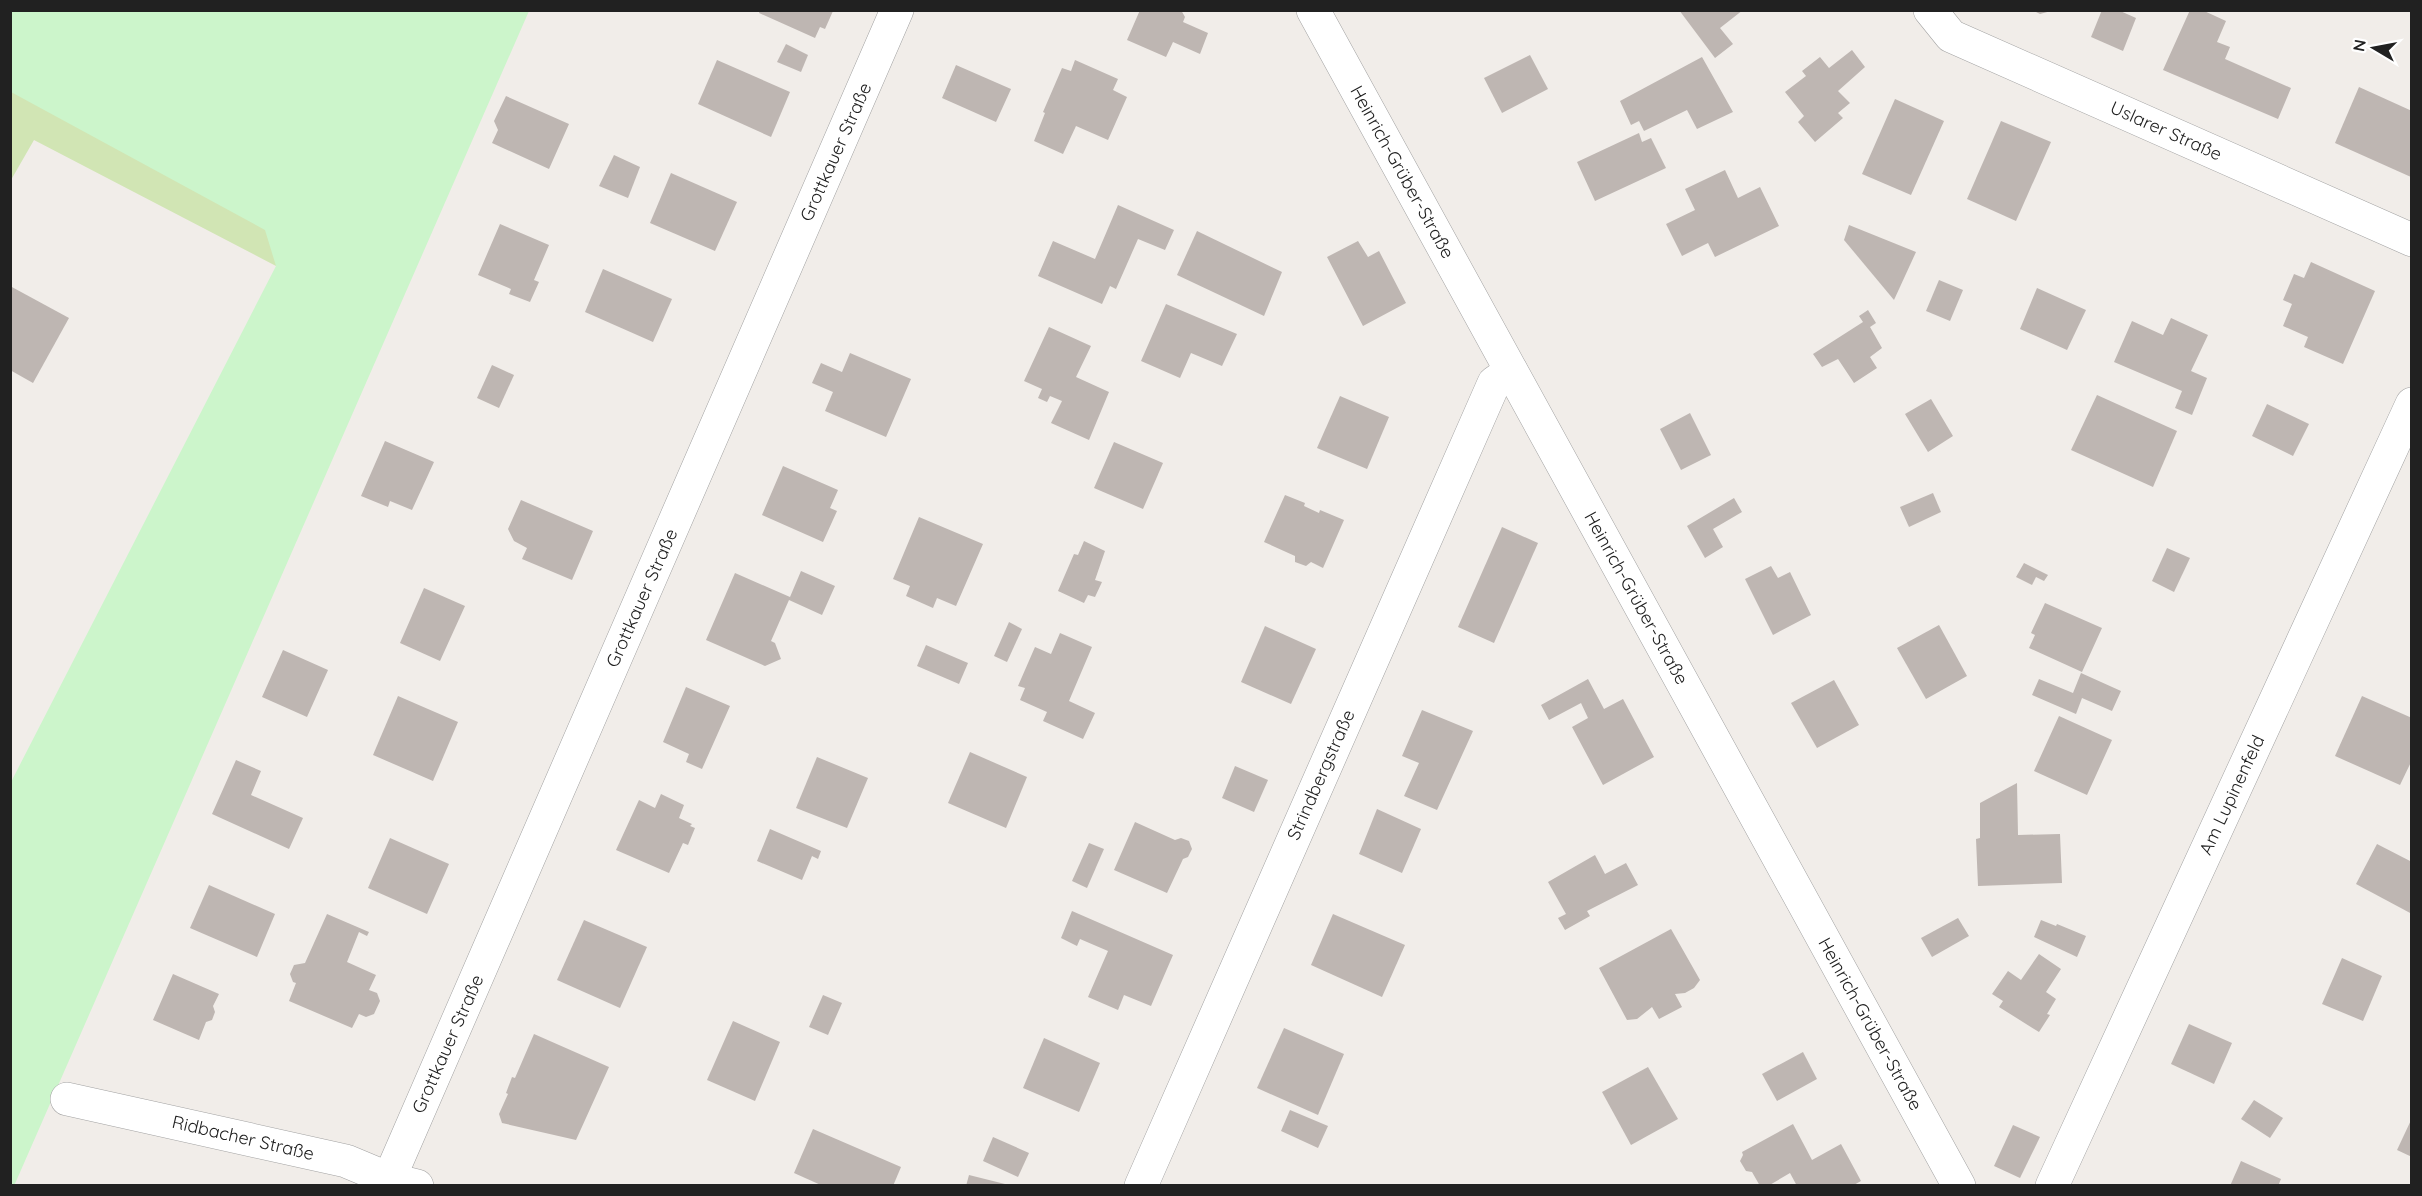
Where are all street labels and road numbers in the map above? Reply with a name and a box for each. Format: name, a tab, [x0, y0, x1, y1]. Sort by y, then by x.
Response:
street label: Grottkauer Straße	[795, 79, 876, 225]
street label: Heinrich-Grüber-Straße	[1345, 81, 1460, 262]
street label: Uslarer Straße	[2107, 96, 2226, 165]
street label: Heinrich-Grüber-Straße	[1579, 507, 1694, 688]
street label: Grottkauer Straße	[601, 525, 682, 671]
street label: Strindbergstraße	[1281, 706, 1360, 844]
street label: Am Lupinenfeld	[2194, 731, 2269, 858]
street label: Heinrich-Grüber-Straße	[1813, 933, 1928, 1114]
street label: Grottkauer Straße	[407, 971, 488, 1117]
street label: Ridbacher Straße	[170, 1110, 316, 1165]

